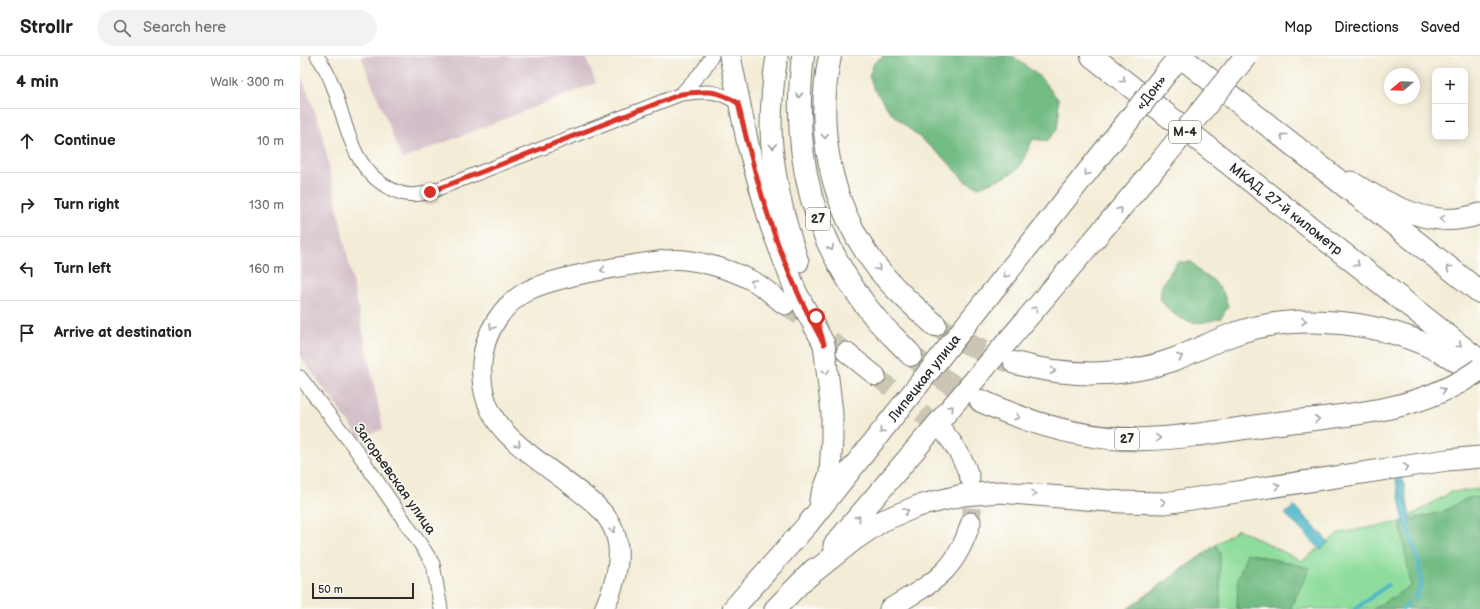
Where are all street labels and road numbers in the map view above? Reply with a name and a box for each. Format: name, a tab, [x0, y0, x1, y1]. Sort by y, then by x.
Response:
street label: «Дон»	[1132, 71, 1170, 113]
road number: М-4	[1169, 121, 1201, 143]
street label: МКАД, 27-й километр	[1226, 159, 1346, 259]
road number: 27	[806, 208, 830, 230]
street label: Липецкая улица	[884, 330, 964, 426]
street label: Загорьевская улица	[350, 420, 440, 538]
road number: 27	[1115, 428, 1139, 450]

